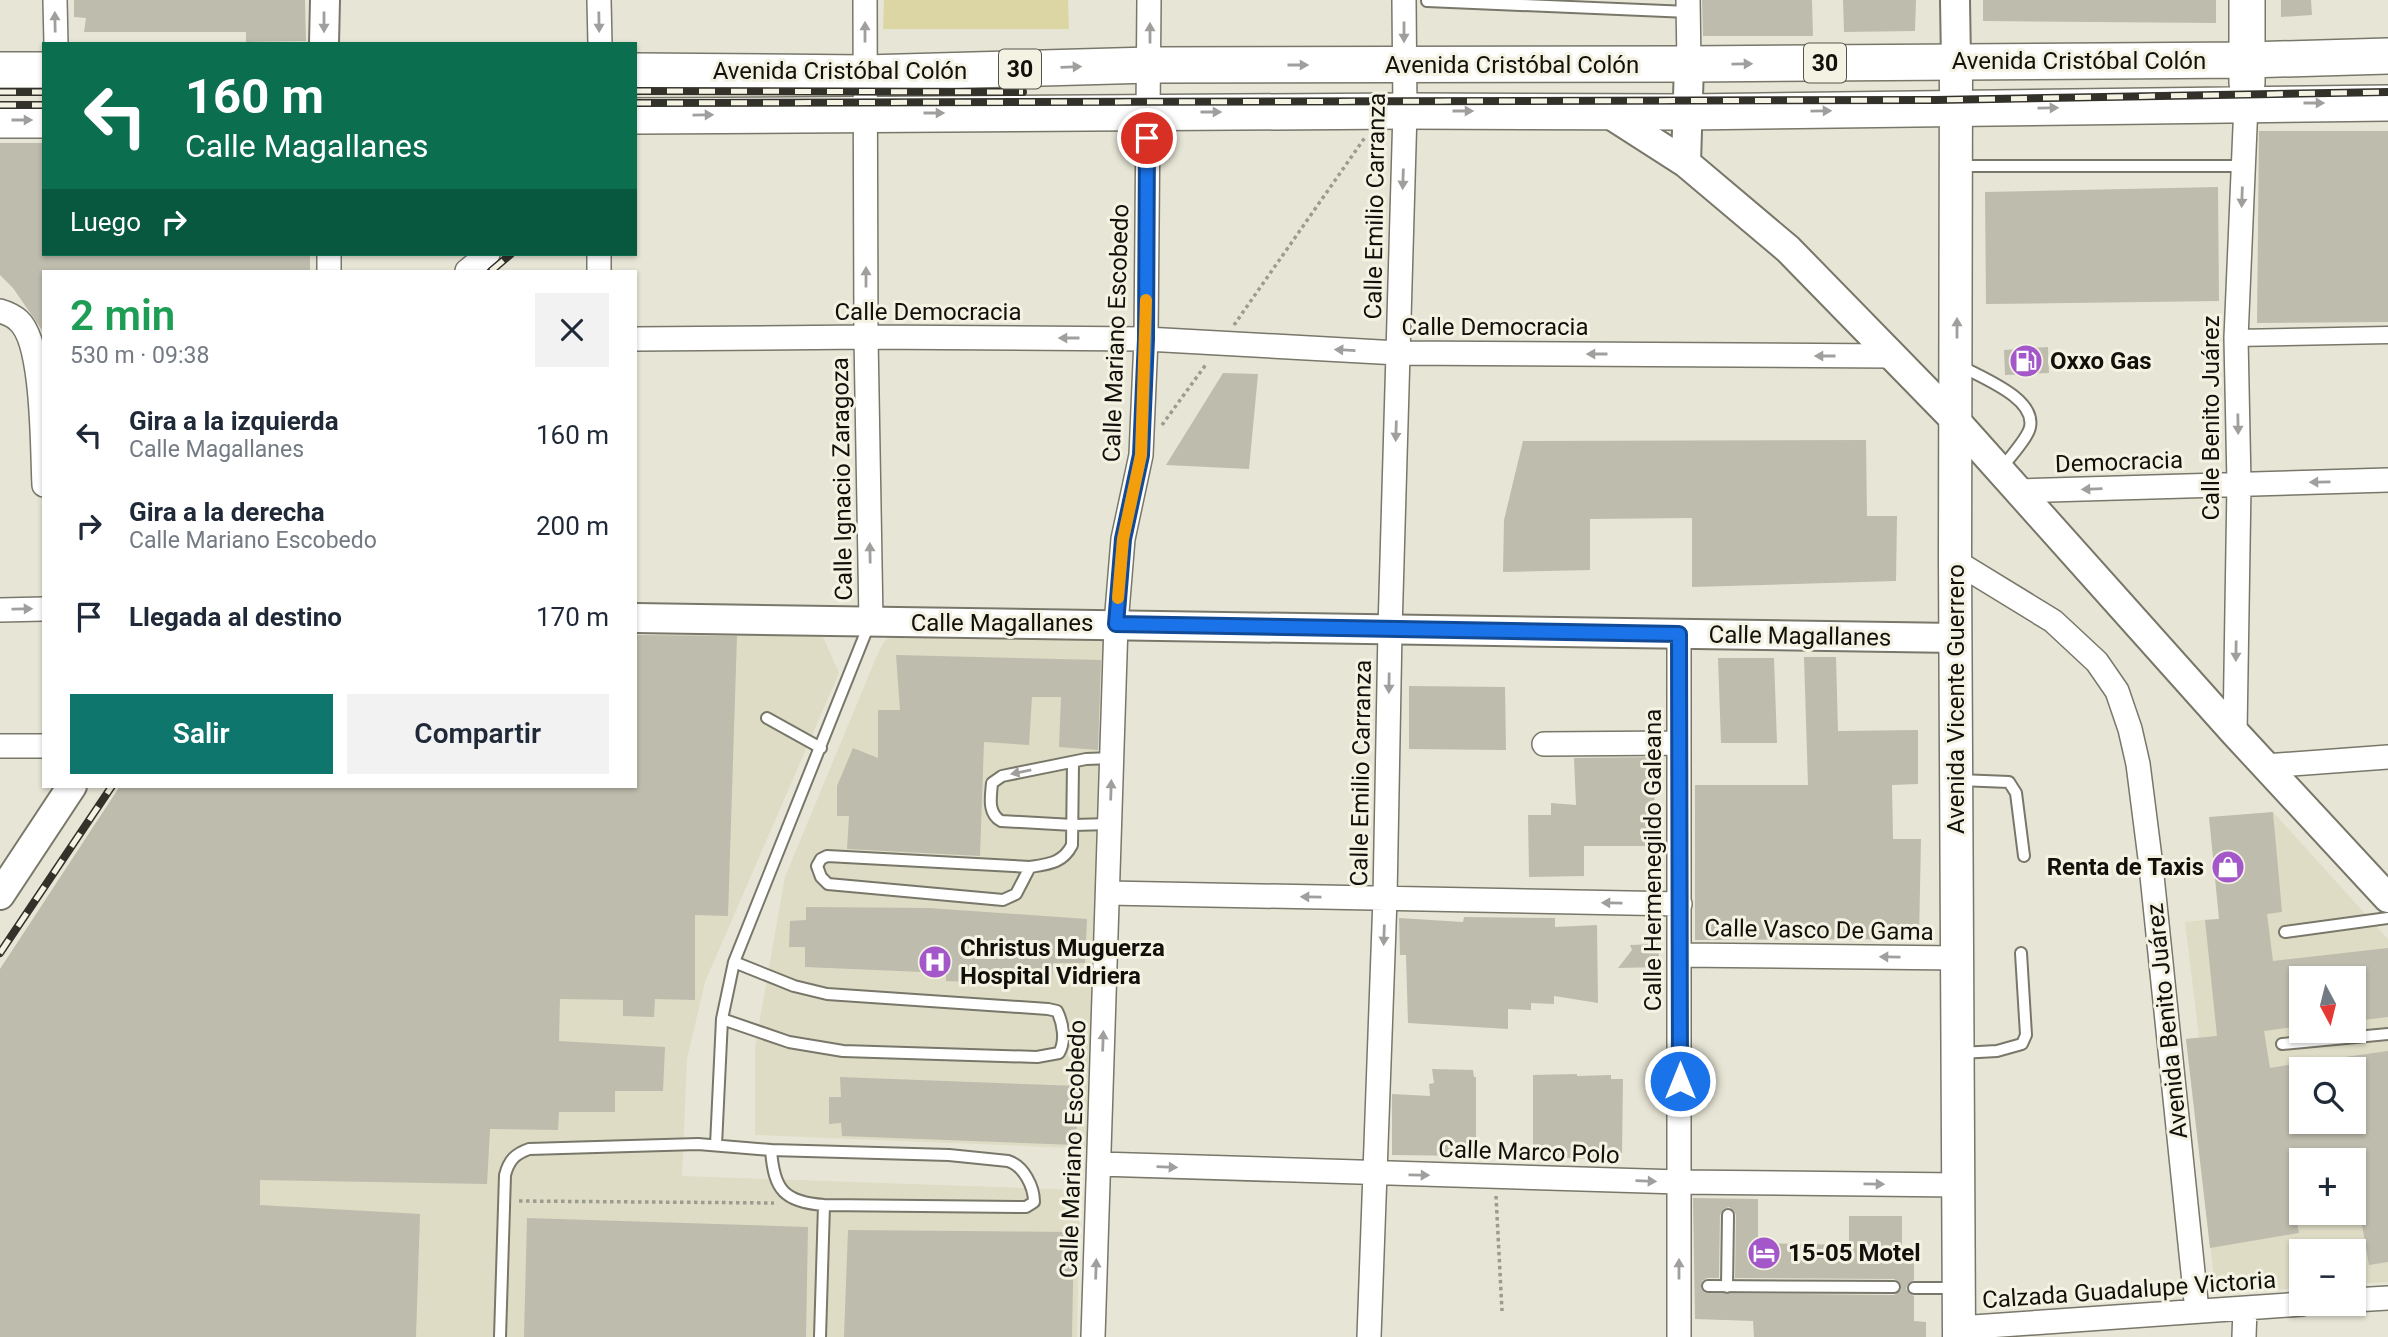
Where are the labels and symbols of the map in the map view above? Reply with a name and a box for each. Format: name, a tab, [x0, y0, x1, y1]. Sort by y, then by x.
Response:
one-way arrow	[49, 11, 61, 33]
one-way arrow	[319, 11, 330, 33]
one-way arrow	[594, 11, 605, 33]
one-way arrow	[860, 21, 871, 43]
one-way arrow	[1144, 21, 1155, 43]
one-way arrow	[1398, 22, 1410, 44]
road number: 30	[1804, 44, 1846, 82]
street label: Avenida Cristóbal Colón	[1952, 47, 2206, 75]
road number: 30	[999, 50, 1041, 88]
street label: Avenida Cristóbal Colón	[1385, 51, 1639, 79]
street label: Avenida Cristóbal Colón	[713, 57, 967, 85]
one-way arrow	[1731, 58, 1753, 70]
one-way arrow	[1288, 59, 1310, 71]
one-way arrow	[1060, 62, 1082, 73]
street label: Calle Emilio Carranza	[1359, 92, 1391, 320]
one-way arrow	[2304, 98, 2326, 109]
one-way arrow	[2037, 102, 2059, 114]
one-way arrow	[1452, 105, 1474, 117]
one-way arrow	[1810, 105, 1832, 117]
one-way arrow	[1200, 106, 1222, 118]
one-way arrow	[923, 107, 945, 119]
pin	[1117, 108, 1177, 168]
one-way arrow	[693, 109, 715, 121]
one-way arrow	[11, 114, 33, 126]
one-way arrow	[1397, 169, 1408, 191]
one-way arrow	[2237, 186, 2248, 208]
street label: Calle Mariano Escobedo	[1097, 203, 1135, 463]
one-way arrow	[860, 265, 872, 287]
street label: Calle Democracia	[835, 298, 1021, 326]
street label: Calle Democracia	[1402, 313, 1588, 341]
street label: Calle Benito Juárez	[2197, 315, 2225, 521]
one-way arrow	[1951, 317, 1963, 339]
one-way arrow	[1058, 333, 1080, 344]
fuel station icon: Oxxo Gas	[2007, 342, 2045, 380]
one-way arrow	[1334, 344, 1356, 355]
place label: Oxxo Gas	[2050, 347, 2152, 375]
one-way arrow	[1586, 348, 1608, 360]
one-way arrow	[1813, 350, 1835, 361]
street label: Calle Ignacio Zaragoza	[826, 357, 858, 601]
one-way arrow	[2232, 413, 2243, 435]
one-way arrow	[1390, 421, 1401, 443]
street label: Democracia	[2055, 446, 2183, 478]
one-way arrow	[2309, 476, 2331, 488]
one-way arrow	[2081, 483, 2103, 494]
one-way arrow	[864, 542, 875, 564]
street label: Avenida Vicente Guerrero	[1942, 564, 1970, 834]
one-way arrow	[11, 604, 33, 615]
street label: Calle Magallanes	[911, 609, 1093, 637]
street label: Calle Magallanes	[1708, 620, 1892, 652]
one-way arrow	[2230, 641, 2242, 663]
street label: Calle Emilio Carranza	[1345, 659, 1377, 887]
one-way arrow	[1383, 672, 1394, 694]
street label: Calle Hermenegildo Galeana	[1639, 709, 1667, 1011]
one-way arrow	[1010, 767, 1032, 778]
one-way arrow	[1105, 778, 1117, 800]
shop icon: Renta de Taxis	[2209, 848, 2247, 886]
place label: Renta de Taxis	[2047, 853, 2204, 881]
one-way arrow	[1300, 891, 1322, 903]
one-way arrow	[1600, 897, 1622, 908]
street label: Avenida Benito Juárez	[2141, 902, 2193, 1140]
street label: Calle Vasco De Gama	[1704, 914, 1934, 946]
one-way arrow	[1378, 924, 1389, 946]
place label: Christus Muguerza Hospital Vidriera	[960, 934, 1165, 990]
hospital icon: Christus Muguerza Hospital Vidriera	[916, 943, 954, 981]
one-way arrow	[1879, 951, 1901, 963]
north arrow	[2289, 966, 2366, 1043]
street label: Calle Mariano Escobedo	[1054, 1019, 1092, 1279]
one-way arrow	[1097, 1030, 1108, 1052]
position arrow	[1643, 1044, 1717, 1118]
street label: Calle Marco Polo	[1438, 1135, 1620, 1169]
one-way arrow	[1156, 1161, 1178, 1172]
one-way arrow	[1408, 1169, 1430, 1181]
one-way arrow	[1636, 1175, 1658, 1187]
one-way arrow	[1863, 1178, 1885, 1190]
hotel icon: 15-05 Motel	[1745, 1234, 1783, 1272]
place label: 15-05 Motel	[1788, 1239, 1921, 1267]
one-way arrow	[1090, 1258, 1101, 1280]
one-way arrow	[1673, 1258, 1685, 1280]
street label: Calzada Guadalupe Victoria	[1981, 1266, 2277, 1314]

